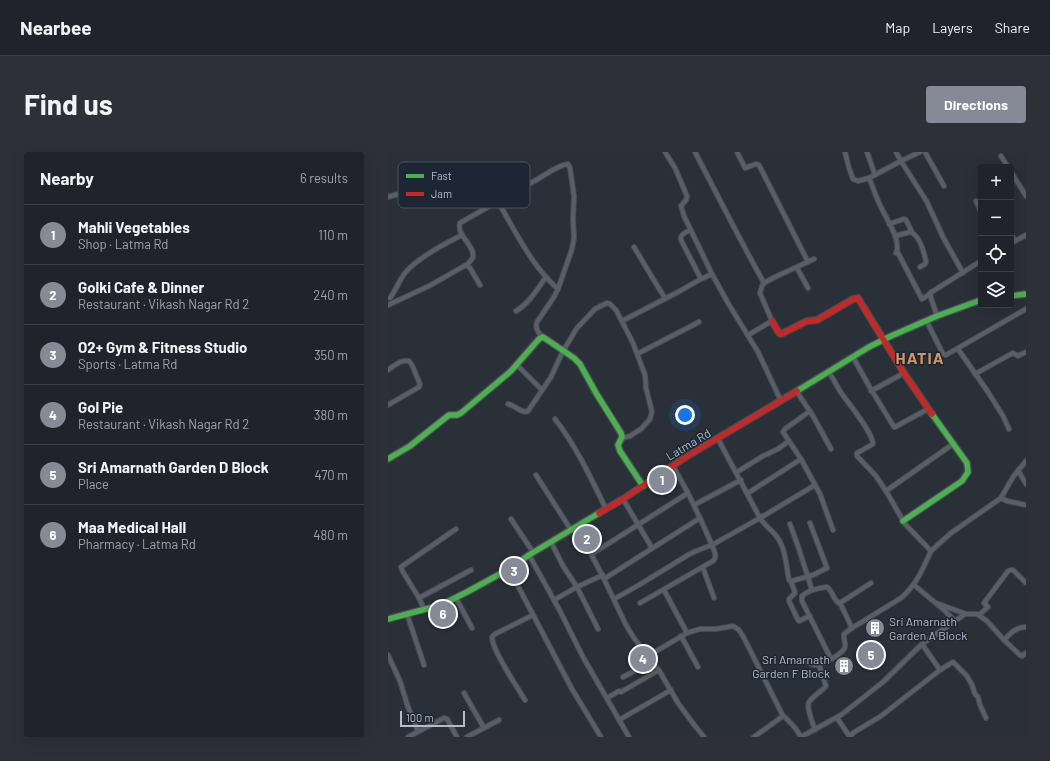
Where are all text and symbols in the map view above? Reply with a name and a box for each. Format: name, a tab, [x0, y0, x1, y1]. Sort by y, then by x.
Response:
text: Nearbee	[20, 16, 92, 39]
text: Map	[885, 19, 910, 36]
text: Layers	[932, 19, 973, 36]
text: Share	[995, 19, 1030, 36]
button: Directions	[926, 86, 1026, 123]
text: Find us	[24, 87, 113, 121]
legend	[398, 162, 530, 208]
map controls	[978, 164, 1014, 308]
button: +	[978, 164, 1014, 200]
text: Nearby	[40, 168, 94, 188]
text: Fast	[431, 169, 452, 182]
text: 6 results	[300, 170, 348, 186]
text: Jam	[431, 187, 452, 200]
button: −	[978, 200, 1014, 236]
text: Mahli Vegetables	[78, 218, 190, 236]
text: 1	[51, 227, 55, 243]
text: 110 m	[318, 227, 348, 243]
text: Shop · Latma Rd	[78, 236, 168, 252]
button: locate	[978, 236, 1014, 272]
button: layers	[978, 272, 1014, 308]
text: Golki Cafe & Dinner	[78, 278, 204, 296]
text: 2	[49, 287, 57, 303]
text: 240 m	[313, 287, 348, 303]
text: Restaurant · Vikash Nagar Rd 2	[78, 296, 249, 312]
text: O2+ Gym & Fitness Studio	[78, 338, 247, 356]
text: 3	[49, 347, 57, 363]
text: 350 m	[314, 347, 348, 363]
district label: HATIA	[896, 348, 944, 367]
text: Sports · Latma Rd	[78, 356, 177, 372]
text: Gol Pie	[78, 398, 123, 416]
your location	[675, 405, 695, 425]
text: 4	[49, 407, 57, 423]
text: 380 m	[314, 407, 348, 423]
text: Restaurant · Vikash Nagar Rd 2	[78, 416, 249, 432]
street label: Latma Rd	[663, 425, 713, 463]
text: Sri Amarnath Garden D Block	[78, 458, 269, 476]
pin: 1	[649, 465, 675, 495]
text: 5	[49, 467, 57, 483]
text: 470 m	[314, 467, 348, 483]
text: Place	[78, 476, 109, 492]
text: Maa Medical Hall	[78, 518, 186, 536]
pin: 2	[574, 524, 600, 554]
text: 6	[50, 527, 56, 543]
text: 480 m	[313, 527, 348, 543]
text: Pharmacy · Latma Rd	[78, 536, 196, 552]
pin: 3	[501, 556, 527, 586]
pin: 6	[430, 599, 456, 629]
place label: Sri Amarnath Garden A Block	[889, 614, 967, 642]
building icon: Sri Amarnath Garden A Block	[864, 617, 886, 639]
pin: 5	[858, 640, 884, 670]
pin: 4	[630, 644, 656, 674]
place label: Sri Amarnath Garden F Block	[752, 652, 830, 680]
building icon: Sri Amarnath Garden F Block	[833, 655, 855, 677]
scale bar	[400, 709, 465, 728]
text: 100 m	[406, 711, 434, 724]

